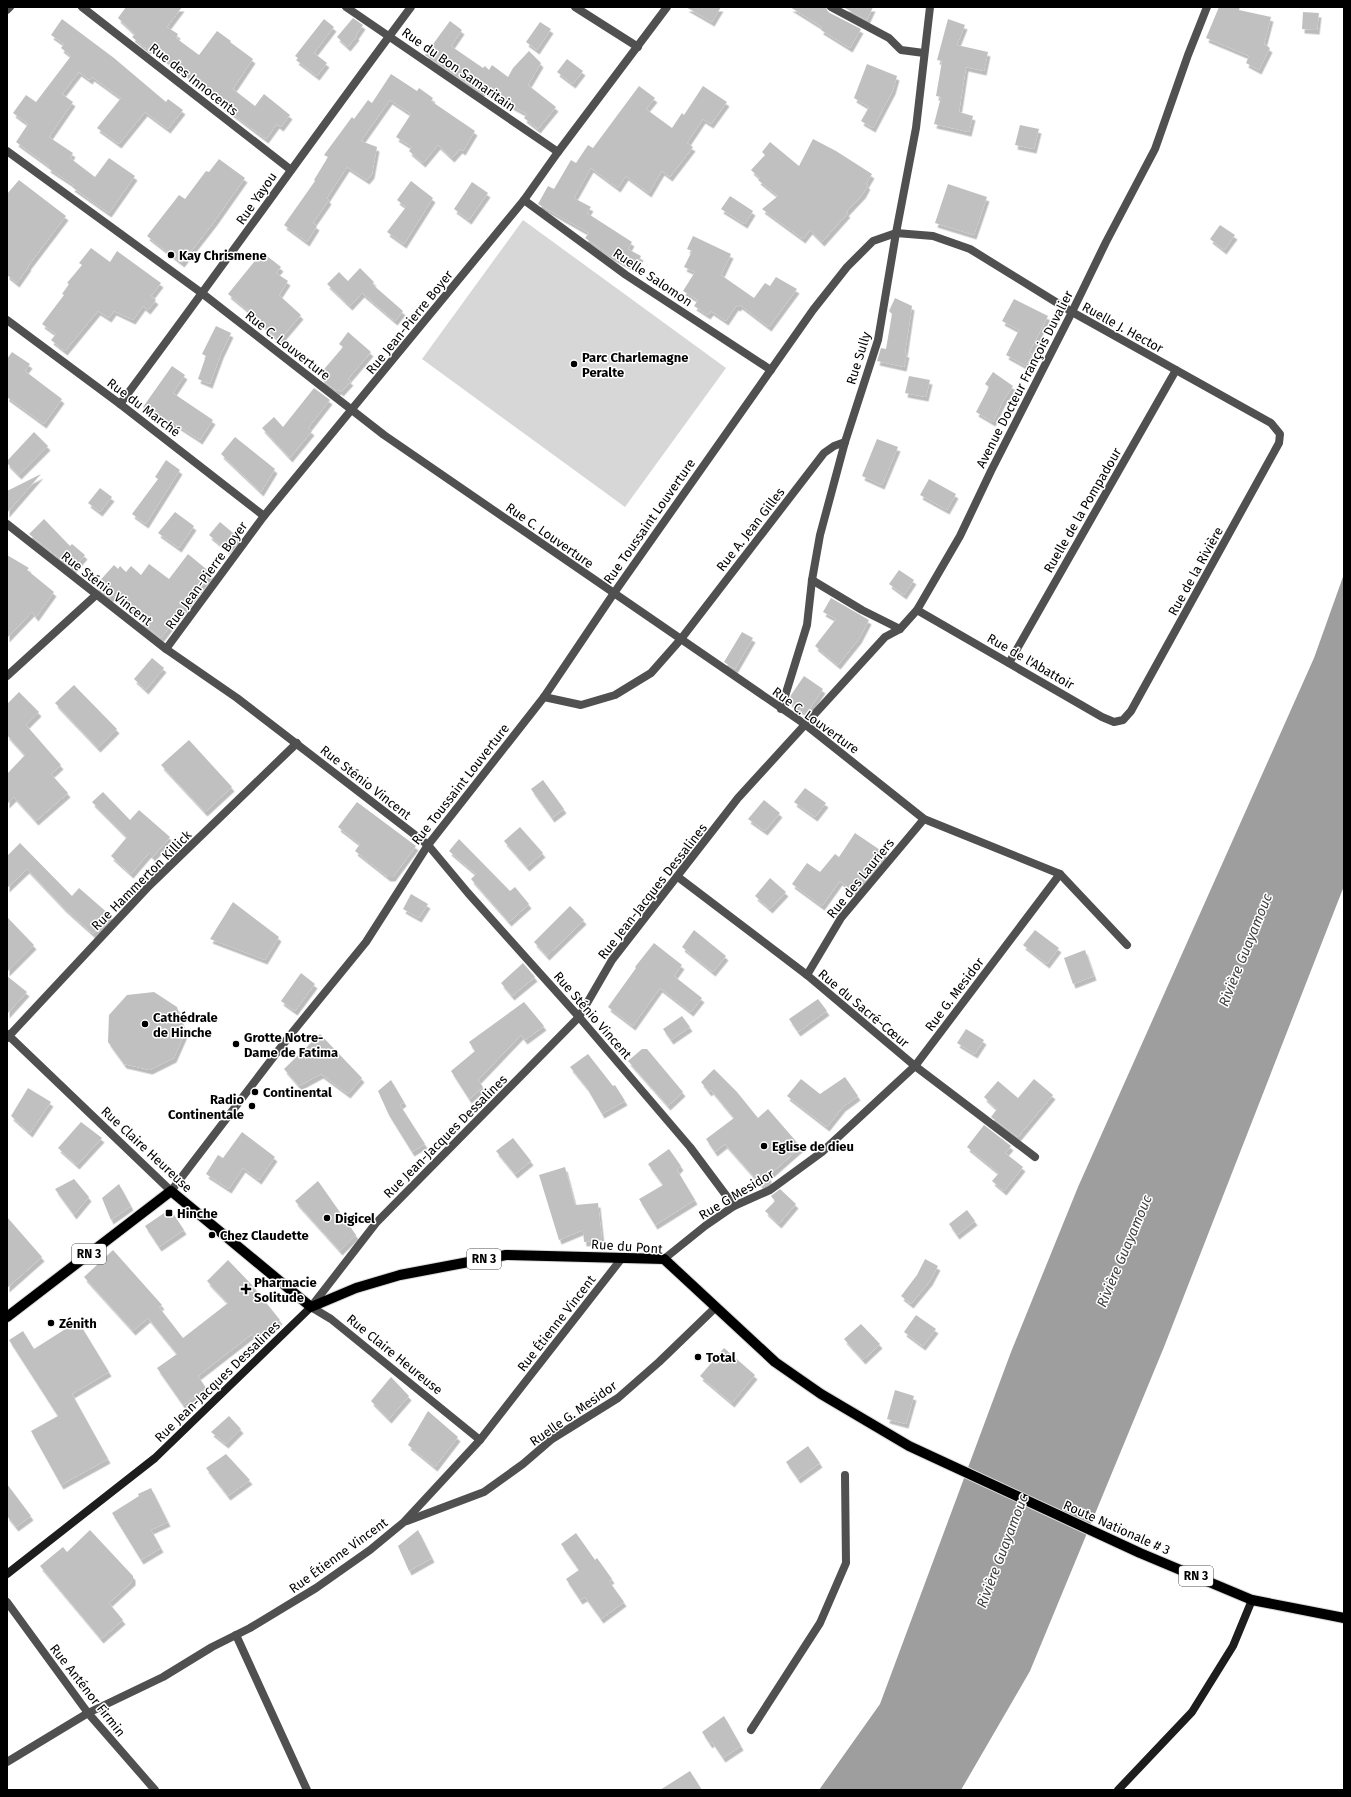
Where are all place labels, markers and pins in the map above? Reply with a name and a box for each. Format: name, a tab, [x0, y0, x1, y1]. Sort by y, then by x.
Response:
place label: Kay Chrismene	[179, 248, 267, 263]
marker: Kay Chrismene	[166, 250, 176, 260]
place label: Parc Charlemagne Peralte	[582, 350, 688, 380]
marker: Parc Charlemagne Peralte	[569, 359, 579, 369]
place label: Cathédrale de Hinche	[153, 1010, 218, 1040]
marker: Cathédrale de Hinche	[140, 1019, 150, 1029]
place label: Grotte Notre- Dame de Fatima	[244, 1030, 338, 1060]
marker: Grotte Notre- Dame de Fatima	[231, 1039, 241, 1049]
place label: Continental	[263, 1085, 332, 1100]
marker: Continental	[250, 1087, 260, 1097]
place label: Radio Continentale	[168, 1092, 244, 1122]
marker: Radio Continentale	[247, 1101, 257, 1111]
place label: Eglise de dieu	[772, 1139, 854, 1154]
marker: Eglise de dieu	[759, 1141, 769, 1151]
place label: Hinche	[177, 1206, 218, 1221]
marker: Hinche	[164, 1208, 174, 1218]
place label: Digicel	[335, 1211, 375, 1226]
marker: Digicel	[322, 1213, 332, 1223]
place label: Chez Claudette	[220, 1228, 309, 1243]
marker: Chez Claudette	[207, 1230, 217, 1240]
place label: Pharmacie Solitude	[254, 1275, 317, 1305]
marker: Pharmacie Solitude	[241, 1284, 251, 1294]
place label: Zénith	[59, 1316, 97, 1331]
marker: Zénith	[46, 1318, 56, 1328]
place label: Total	[706, 1350, 736, 1365]
marker: Total	[693, 1352, 703, 1362]

